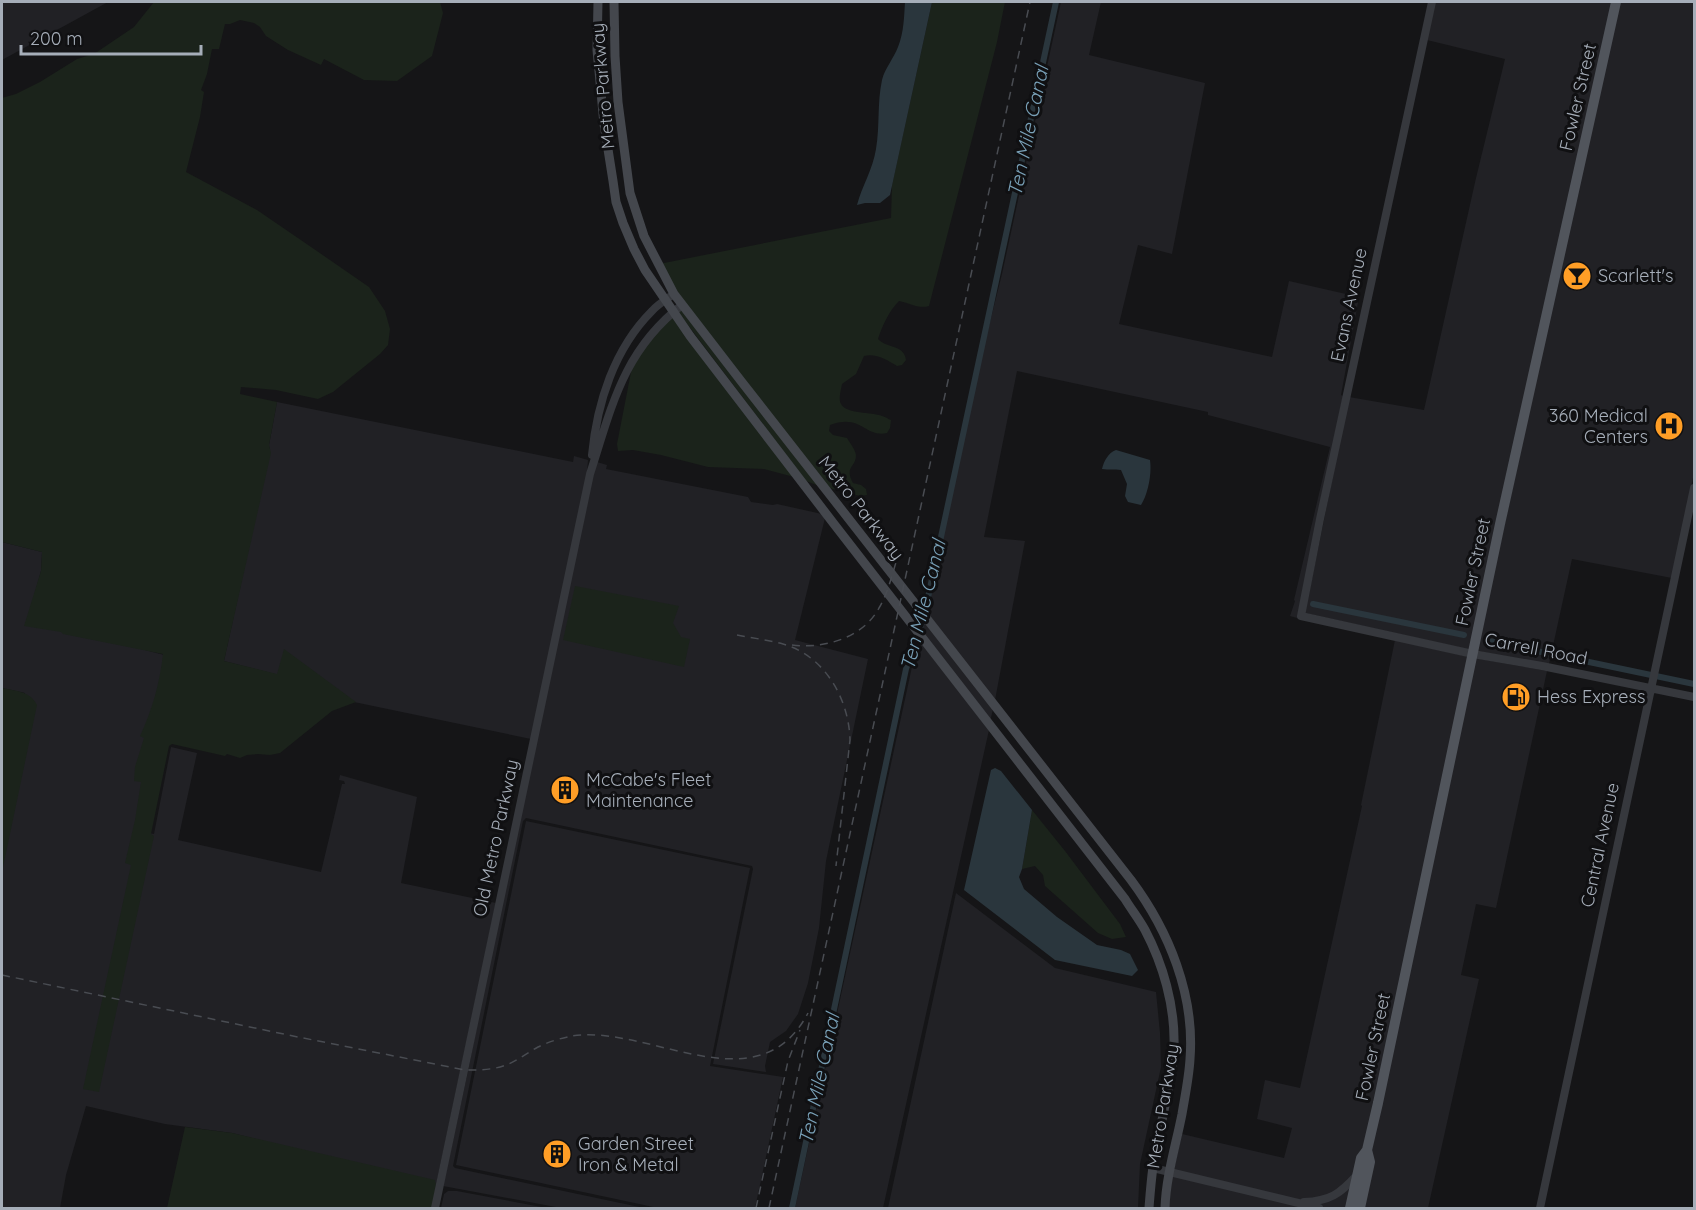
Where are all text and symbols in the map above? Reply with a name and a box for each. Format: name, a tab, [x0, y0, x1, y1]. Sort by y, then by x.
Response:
scale bar	[21, 18, 201, 56]
street label: Metro Parkway	[586, 22, 619, 150]
text: 200 m	[30, 27, 83, 50]
street label: Fowler Street	[1554, 41, 1601, 153]
water label: Ten Mile Canal	[1001, 61, 1054, 199]
street label: Evans Avenue	[1325, 246, 1372, 364]
bar icon: Scarlett's	[1561, 260, 1593, 292]
place label: Scarlett's	[1598, 264, 1674, 287]
place label: 360 Medical Centers	[1549, 404, 1648, 448]
hospital icon: 360 Medical Centers	[1653, 410, 1685, 442]
street label: Metro Parkway	[813, 451, 909, 565]
street label: Fowler Street	[1450, 516, 1495, 628]
water label: Ten Mile Canal	[894, 535, 951, 673]
street label: Carrell Road	[1483, 627, 1589, 670]
fuel station icon: Hess Express	[1500, 681, 1532, 713]
place label: Hess Express	[1537, 685, 1645, 708]
street label: Old Metro Parkway	[468, 757, 523, 918]
place label: McCabe's Fleet Maintenance	[586, 768, 711, 812]
building icon: McCabe's Fleet Maintenance	[549, 774, 581, 806]
street label: Central Avenue	[1575, 781, 1624, 909]
street label: Fowler Street	[1350, 991, 1395, 1103]
water label: Ten Mile Canal	[792, 1009, 845, 1147]
street label: Metro Parkway	[1141, 1042, 1184, 1170]
place label: Garden Street Iron & Metal	[578, 1132, 694, 1176]
building icon: Garden Street Iron & Metal	[541, 1138, 573, 1170]

